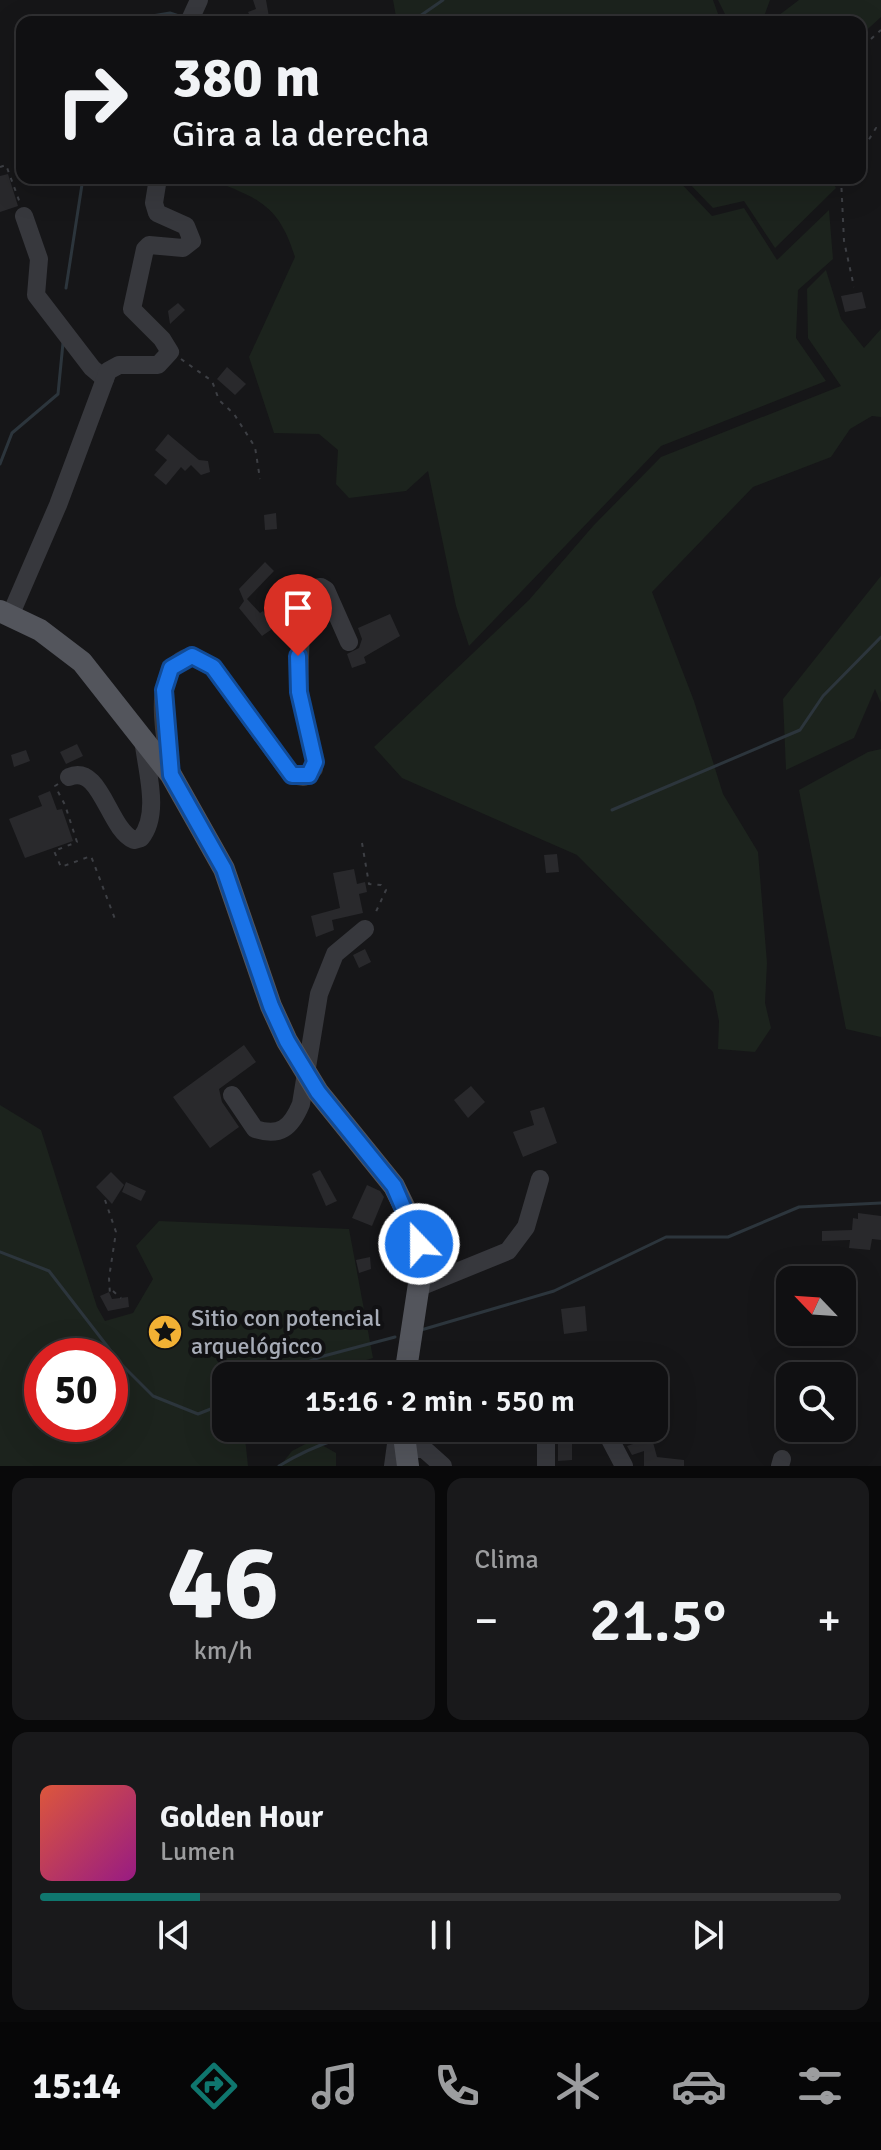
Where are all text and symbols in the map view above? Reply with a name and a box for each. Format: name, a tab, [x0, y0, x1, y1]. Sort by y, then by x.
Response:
text: 380 m	[172, 43, 320, 112]
icon: right	[40, 48, 144, 152]
text: Gira a la derecha	[172, 112, 430, 157]
pin	[264, 574, 332, 656]
icon: arrive	[276, 586, 320, 630]
position arrow	[377, 1202, 461, 1286]
north arrow	[776, 1266, 856, 1346]
map controls	[776, 1266, 856, 1442]
place label: Sitio con potencial arquelógicco	[191, 1303, 381, 1361]
place icon: Sitio con potencial arquelógicco	[146, 1313, 184, 1351]
speed limit sign: 50	[24, 1338, 128, 1442]
button: search	[776, 1362, 856, 1442]
text: 15:16 · 2 min · 550 m	[305, 1383, 575, 1420]
text: 46	[167, 1519, 279, 1647]
text: Clima	[475, 1544, 539, 1576]
text: 21.5°	[589, 1584, 726, 1658]
text: −	[475, 1594, 498, 1648]
text: +	[817, 1594, 841, 1648]
text: km/h	[194, 1635, 253, 1667]
text: Golden Hour	[160, 1799, 323, 1836]
text: Lumen	[160, 1836, 235, 1868]
icon: previous	[152, 1913, 196, 1957]
icon: pause	[419, 1913, 463, 1957]
icon: next	[686, 1913, 730, 1957]
icon: directions	[186, 2058, 242, 2114]
icon: music	[307, 2058, 363, 2114]
icon: phone	[429, 2058, 485, 2114]
icon: climate	[550, 2058, 606, 2114]
icon: car	[671, 2058, 727, 2114]
icon: filters	[792, 2058, 848, 2114]
text: 15:14	[33, 2064, 121, 2109]

